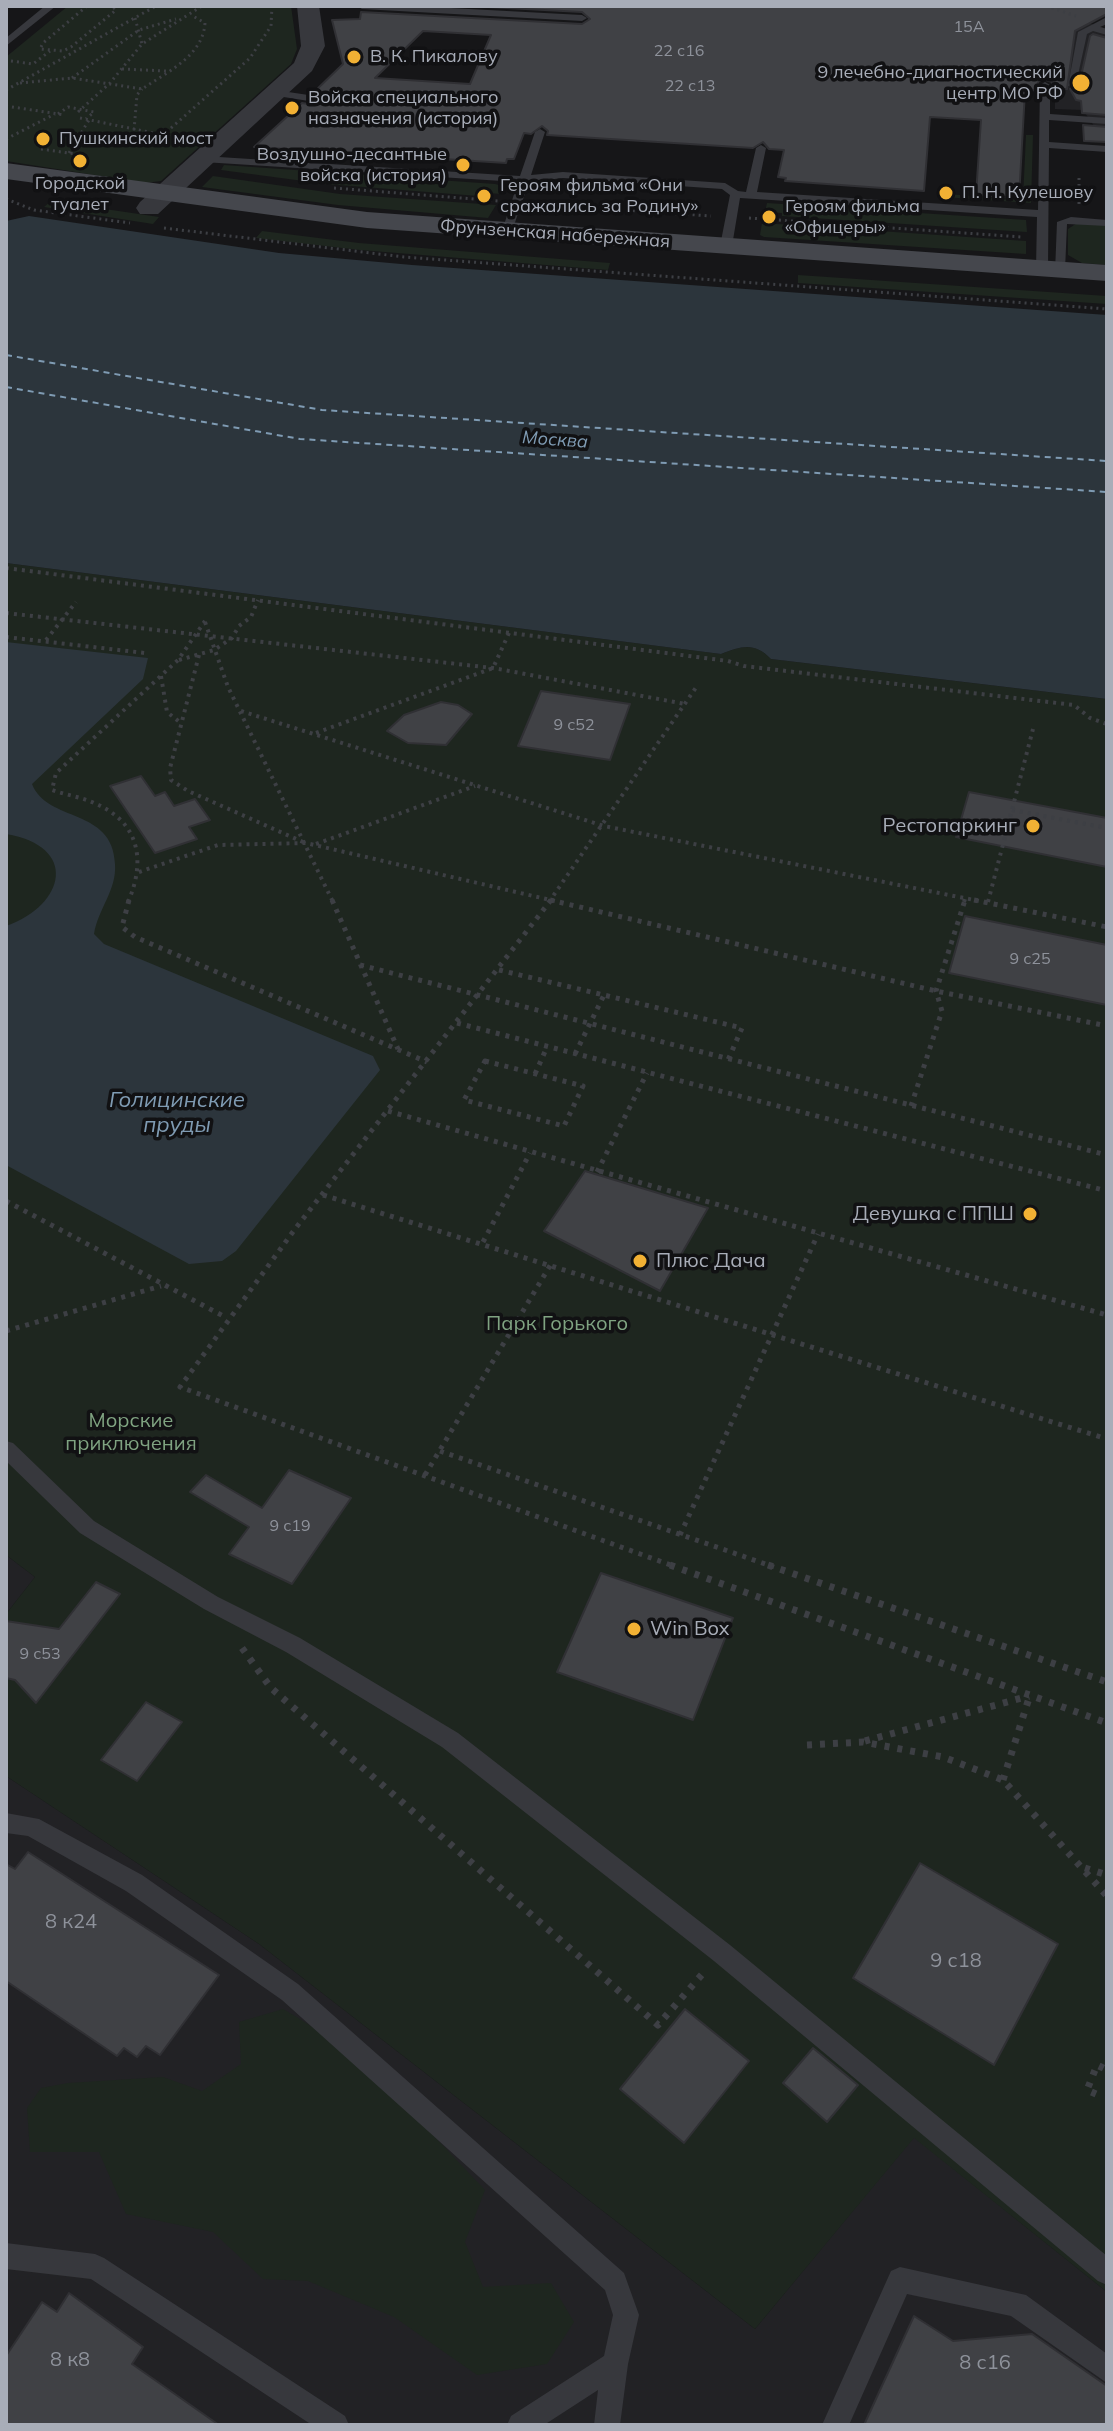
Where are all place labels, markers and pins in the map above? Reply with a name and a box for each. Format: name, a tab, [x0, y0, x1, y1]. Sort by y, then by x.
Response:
place label: В. К. Пикалову	[370, 46, 498, 68]
marker: В. К. Пикалову	[345, 48, 363, 66]
place label: 9 лечебно-диагностический центр МО РФ	[817, 62, 1063, 104]
marker: 9 лечебно-диагностический центр МО РФ	[1070, 72, 1092, 94]
place label: Войска специального назначения (история)	[308, 87, 498, 130]
marker: Войска специального назначения (история)	[283, 99, 301, 117]
place label: Пушкинский мост	[59, 128, 213, 150]
marker: Пушкинский мост	[34, 130, 52, 148]
place label: Воздушно-десантные войска (история)	[257, 144, 447, 186]
marker: Городской туалет	[71, 152, 89, 170]
marker: Воздушно-десантные войска (история)	[454, 156, 472, 174]
place label: Городской туалет	[35, 173, 125, 216]
place label: Героям фильма «Они сражались за Родину»	[500, 175, 698, 218]
place label: П. Н. Кулешову	[962, 182, 1093, 204]
marker: П. Н. Кулешову	[937, 184, 955, 202]
marker: Героям фильма «Они сражались за Родину»	[475, 187, 493, 205]
place label: Героям фильма «Офицеры»	[785, 196, 920, 238]
marker: Героям фильма «Офицеры»	[760, 208, 778, 226]
place label: Рестопаркинг	[883, 814, 1017, 838]
marker: Рестопаркинг	[1024, 817, 1042, 835]
place label: Девушка с ППШ	[853, 1202, 1014, 1226]
marker: Девушка с ППШ	[1021, 1205, 1039, 1223]
place label: Плюс Дача	[656, 1249, 766, 1273]
marker: Плюс Дача	[631, 1252, 649, 1270]
place label: Win Box	[650, 1617, 729, 1641]
marker: Win Box	[625, 1620, 643, 1638]

